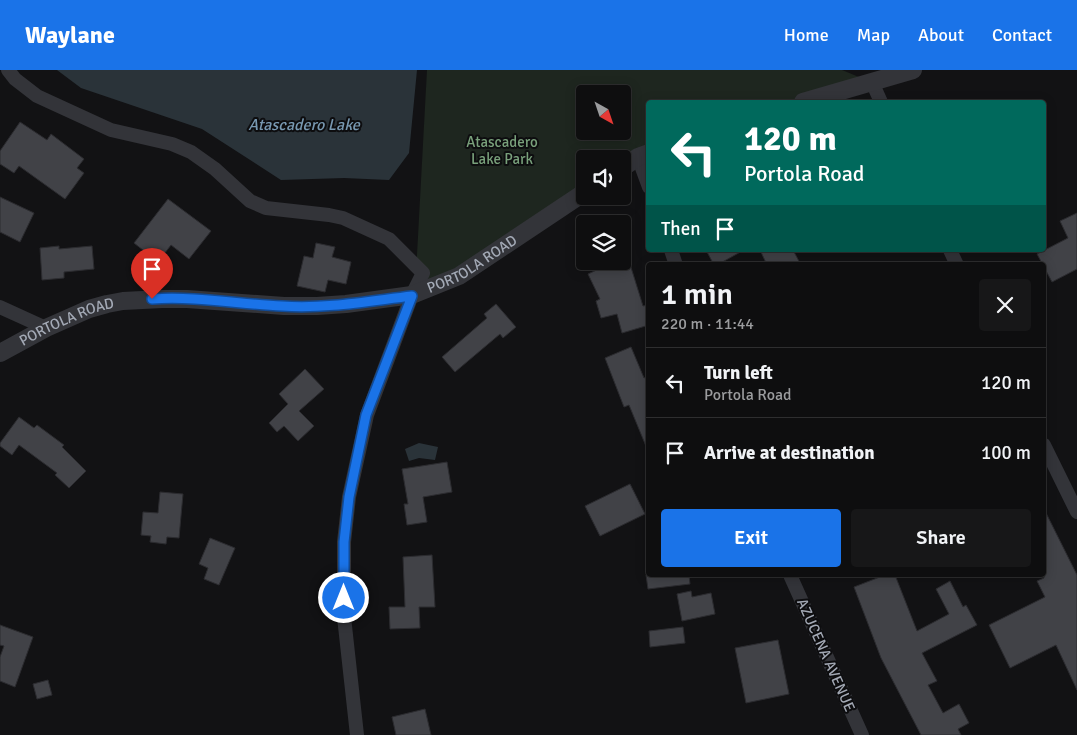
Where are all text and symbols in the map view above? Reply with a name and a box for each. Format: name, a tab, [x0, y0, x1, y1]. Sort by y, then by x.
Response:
text: Waylane	[25, 20, 115, 50]
text: Home	[784, 24, 829, 46]
text: Map	[857, 24, 890, 46]
text: About	[918, 24, 964, 46]
text: Contact	[992, 24, 1052, 46]
north arrow	[576, 85, 631, 140]
map controls	[576, 85, 631, 270]
water label: Atascadero Lake	[248, 115, 361, 135]
text: 120 m	[744, 117, 837, 160]
icon: left	[661, 120, 726, 185]
park label: Atascadero Lake Park	[466, 133, 538, 168]
button: sound	[576, 150, 631, 205]
text: Portola Road	[744, 160, 864, 187]
button: layers	[576, 215, 631, 270]
icon: arrive	[711, 215, 739, 243]
text: Then	[661, 217, 701, 241]
street label: PORTOLA ROAD	[424, 231, 520, 297]
pin	[131, 248, 173, 299]
icon: arrive	[138, 255, 166, 283]
text: 1 min	[661, 276, 733, 313]
button: close	[979, 279, 1031, 331]
street label: PORTOLA ROAD	[16, 294, 115, 350]
text: 220 m · 11:44	[661, 314, 754, 334]
text: Turn left	[704, 361, 773, 385]
icon: left	[661, 369, 689, 397]
text: 120 m	[981, 371, 1031, 395]
text: Portola Road	[704, 385, 792, 405]
icon: arrive	[661, 439, 689, 467]
text: Arrive at destination	[704, 441, 875, 465]
text: 100 m	[981, 441, 1031, 465]
button: Exit	[661, 509, 841, 567]
button: Share	[851, 509, 1031, 567]
position arrow	[317, 571, 369, 623]
street label: AZUCENA AVENUE	[793, 596, 859, 714]

